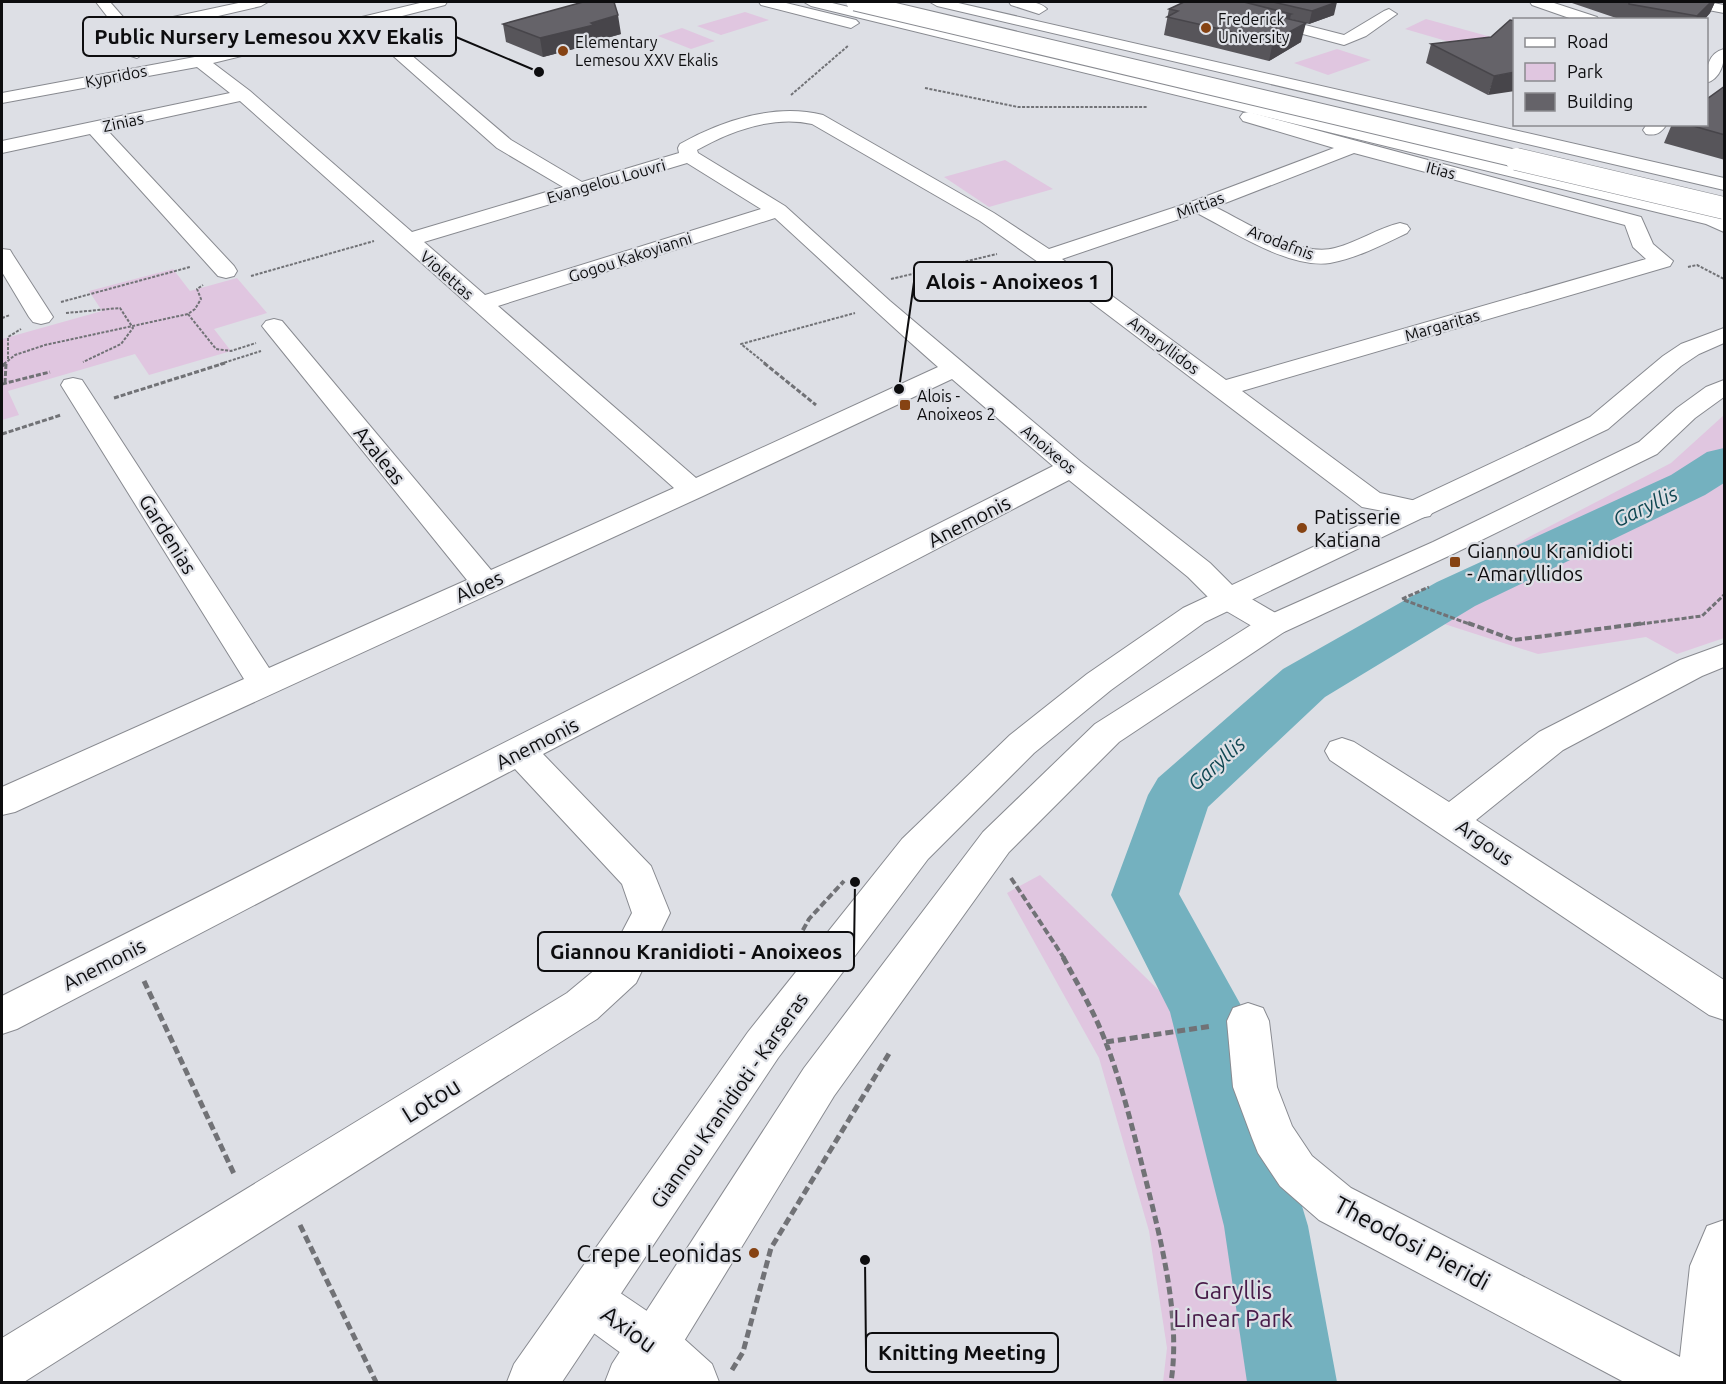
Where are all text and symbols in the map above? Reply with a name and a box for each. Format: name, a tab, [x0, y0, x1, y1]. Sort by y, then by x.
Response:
place label: Frederick University	[1218, 10, 1290, 46]
callout: Public Nursery Lemesou XXV Ekalis	[83, 17, 456, 56]
legend	[1513, 18, 1708, 126]
marker: Frederick University	[1199, 21, 1213, 35]
text: Public Nursery Lemesou XXV Ekalis	[94, 24, 444, 48]
text: Road	[1567, 31, 1609, 51]
place label: Elementary Lemesou XXV Ekalis	[575, 33, 718, 69]
marker: Elementary Lemesou XXV Ekalis	[556, 44, 570, 58]
street label: Kypridos	[84, 61, 148, 91]
text: Park	[1567, 61, 1603, 81]
text: Building	[1567, 91, 1633, 111]
street label: Zinias	[101, 109, 145, 135]
street label: Evangelou Louvri	[545, 155, 667, 207]
street label: Itias	[1424, 157, 1458, 183]
street label: Mirtias	[1174, 188, 1226, 222]
street label: Arodafnis	[1245, 221, 1317, 263]
street label: Gogou Kakoyianni	[566, 229, 694, 285]
street label: Violettas	[417, 247, 477, 303]
callout: Alois - Anoixeos 1	[914, 262, 1112, 301]
text: Alois - Anoixeos 1	[926, 269, 1100, 293]
street label: Margaritas	[1403, 306, 1482, 344]
street label: Amaryllidos	[1125, 312, 1203, 378]
place label: Alois - Anoixeos 2	[917, 387, 996, 423]
marker: Alois - Anoixeos 2	[898, 398, 912, 412]
street label: Azaleas	[350, 421, 410, 489]
street label: Anoixeos	[1018, 421, 1080, 477]
water label: Garyllis	[1609, 480, 1681, 531]
street label: Gardenias	[135, 490, 201, 578]
street label: Anemonis	[924, 490, 1014, 552]
place label: Patisserie Katiana	[1314, 505, 1401, 551]
marker: Patisserie Katiana	[1295, 521, 1309, 535]
place label: Giannou Kranidioti - Amaryllidos	[1467, 539, 1633, 585]
marker: Giannou Kranidioti - Amaryllidos	[1448, 555, 1462, 569]
street label: Aloes	[452, 565, 506, 607]
street label: Anemonis	[492, 712, 582, 774]
water label: Garyllis	[1182, 731, 1250, 795]
street label: Argous	[1452, 814, 1518, 870]
callout: Giannou Kranidioti - Anoixeos	[538, 932, 854, 971]
street label: Anemonis	[59, 933, 149, 995]
text: Giannou Kranidioti - Anoixeos	[550, 939, 842, 963]
street label: Giannou Kranidioti - Karseras	[646, 988, 812, 1212]
street label: Lotou	[397, 1072, 465, 1128]
street label: Theodosi Pieridi	[1330, 1191, 1494, 1295]
place label: Crepe Leonidas	[576, 1240, 742, 1267]
marker: Crepe Leonidas	[747, 1246, 761, 1260]
park label: Garyllis Linear Park	[1173, 1277, 1293, 1332]
street label: Axiou	[596, 1300, 662, 1358]
callout: Knitting Meeting	[866, 1333, 1058, 1372]
text: Knitting Meeting	[878, 1340, 1046, 1364]

